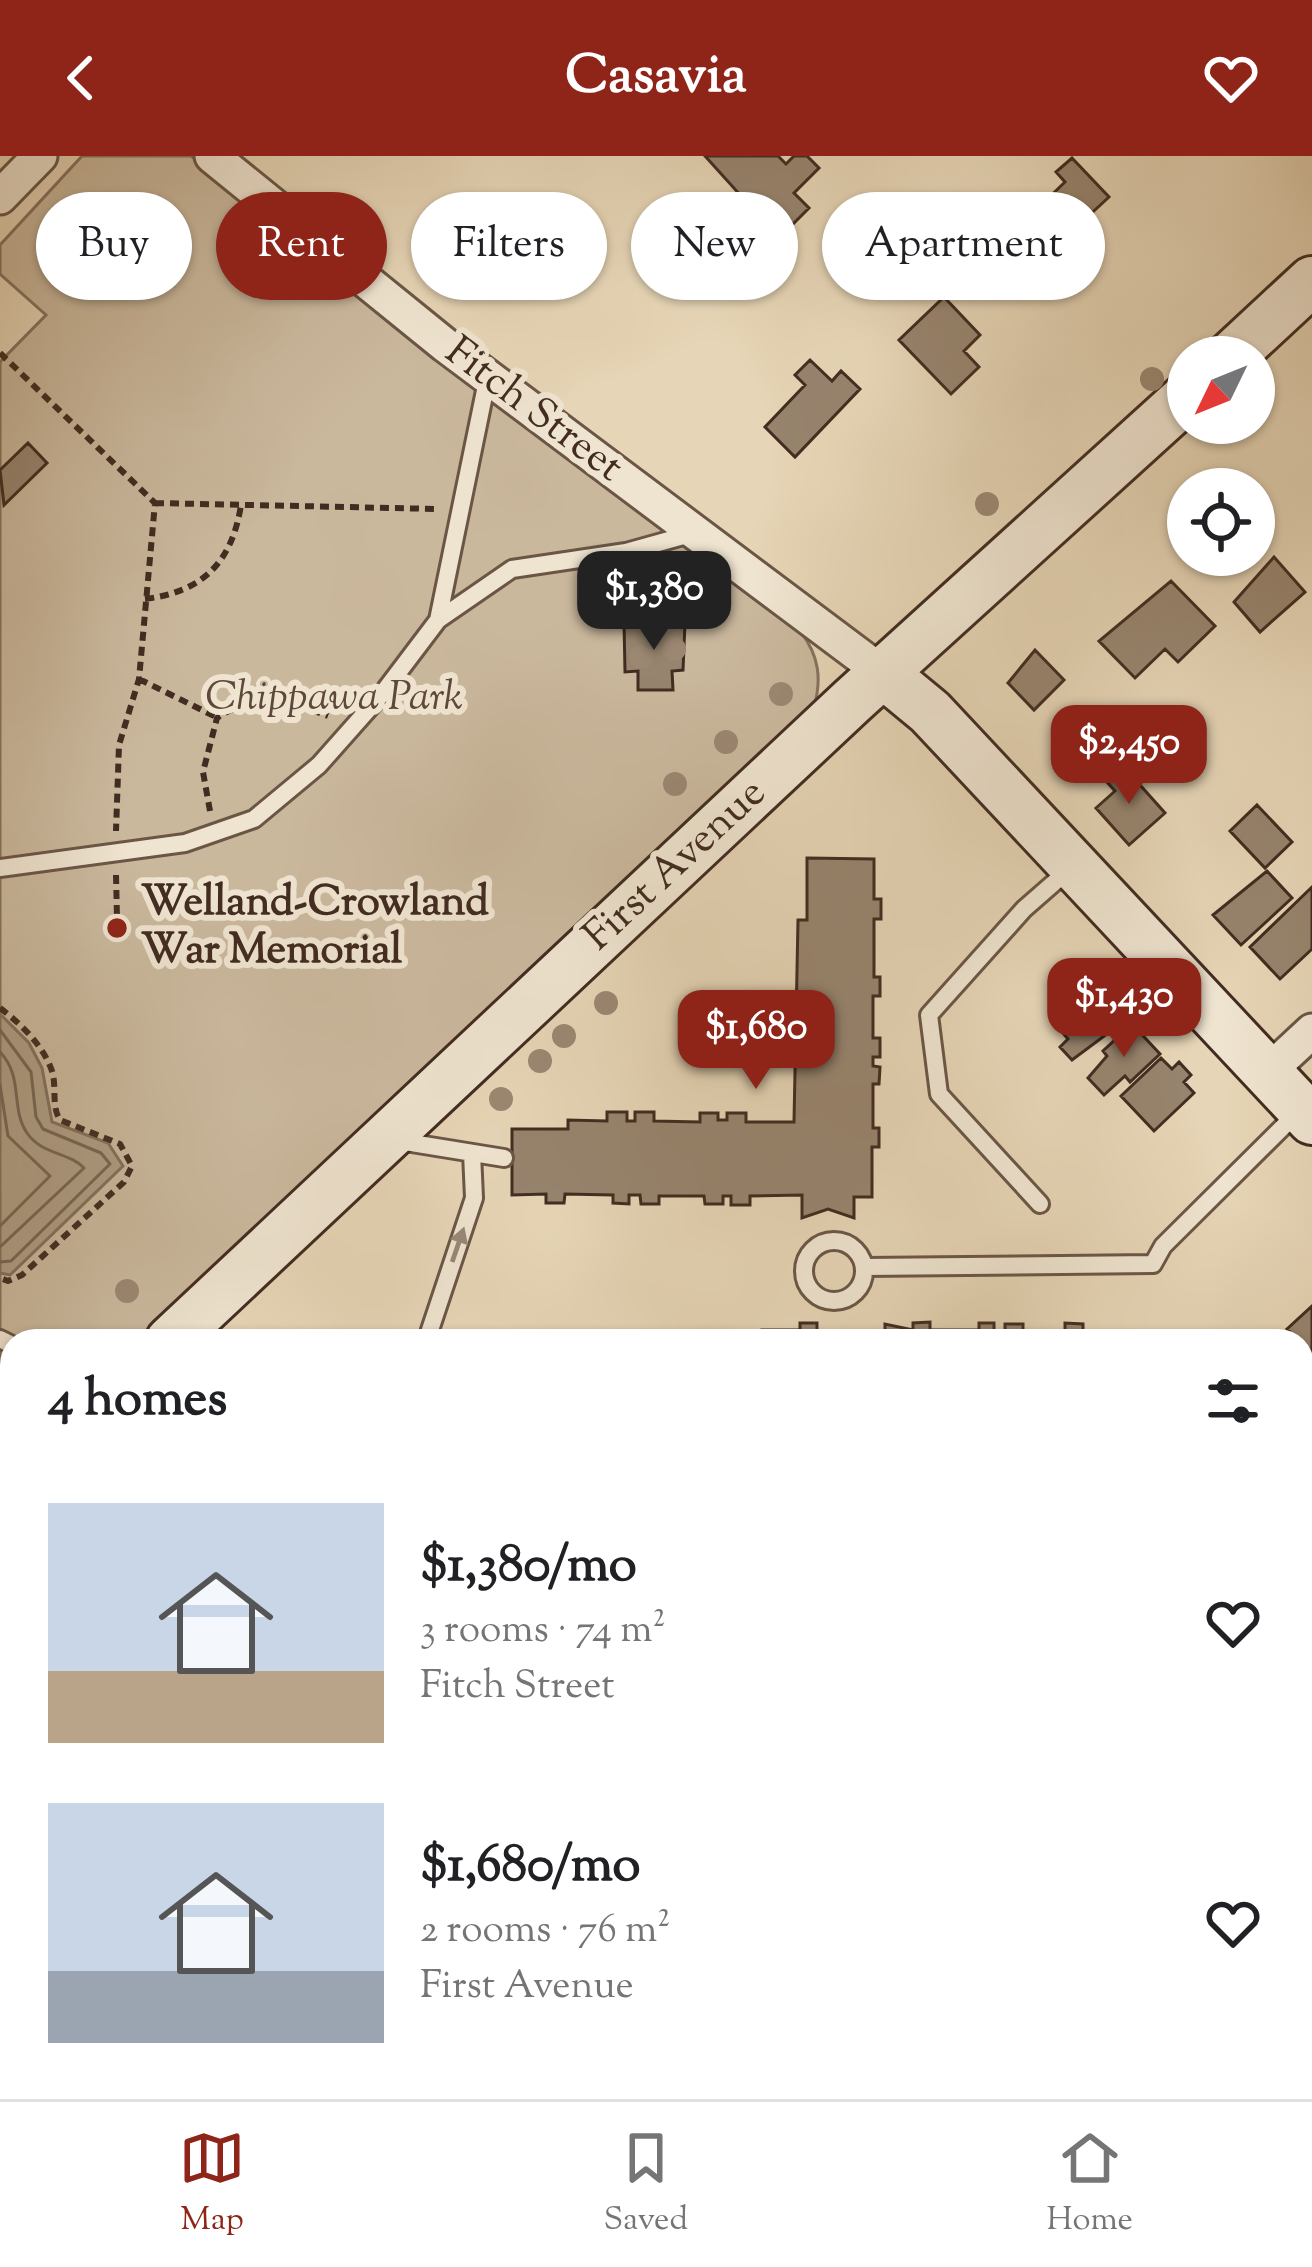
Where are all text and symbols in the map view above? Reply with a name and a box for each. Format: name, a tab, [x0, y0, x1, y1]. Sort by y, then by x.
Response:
text: Casavia	[565, 39, 747, 117]
icon: back	[48, 45, 114, 111]
icon: heart	[1198, 45, 1264, 111]
chip: Buy	[36, 192, 192, 300]
chip: Rent	[216, 192, 387, 300]
chip: Filters	[411, 192, 607, 300]
chip: New	[631, 192, 798, 300]
chip: Apartment	[822, 192, 1105, 300]
street label: Fitch Street	[431, 324, 635, 498]
north arrow	[1167, 336, 1275, 444]
map controls	[1167, 336, 1275, 576]
button: locate	[1167, 468, 1275, 576]
pin: $1,380	[556, 551, 752, 653]
text: $1,380	[604, 562, 704, 618]
park label: Chippawa Park	[205, 669, 463, 729]
pin: $2,450	[1031, 705, 1227, 807]
text: $2,450	[1078, 716, 1180, 772]
street label: First Avenue	[571, 766, 781, 966]
place label: Welland-Crowland War Memorial	[141, 874, 489, 982]
marker: Welland-Crowland War Memorial	[104, 915, 130, 941]
pin: $1,430	[1026, 958, 1222, 1060]
text: $1,430	[1074, 969, 1174, 1025]
pin: $1,680	[658, 990, 854, 1092]
text: $1,680	[705, 1001, 807, 1057]
one-way arrow	[450, 1227, 468, 1263]
text: 4 homes	[48, 1365, 227, 1438]
icon: filters	[1200, 1368, 1266, 1434]
text: $1,380/mo	[420, 1531, 637, 1604]
icon: home	[144, 1551, 288, 1695]
icon: heart	[1200, 1590, 1266, 1656]
text: 3 rooms · 74 m²	[420, 1604, 666, 1660]
text: Fitch Street	[420, 1660, 615, 1716]
text: $1,680/mo	[420, 1831, 640, 1904]
icon: home	[144, 1851, 288, 1995]
icon: heart	[1200, 1890, 1266, 1956]
text: 2 rooms · 76 m²	[420, 1904, 671, 1960]
text: First Avenue	[420, 1960, 634, 2016]
tab: Map	[179, 2125, 245, 2245]
tab: Saved	[603, 2125, 688, 2245]
tab: Home	[1046, 2125, 1133, 2245]

